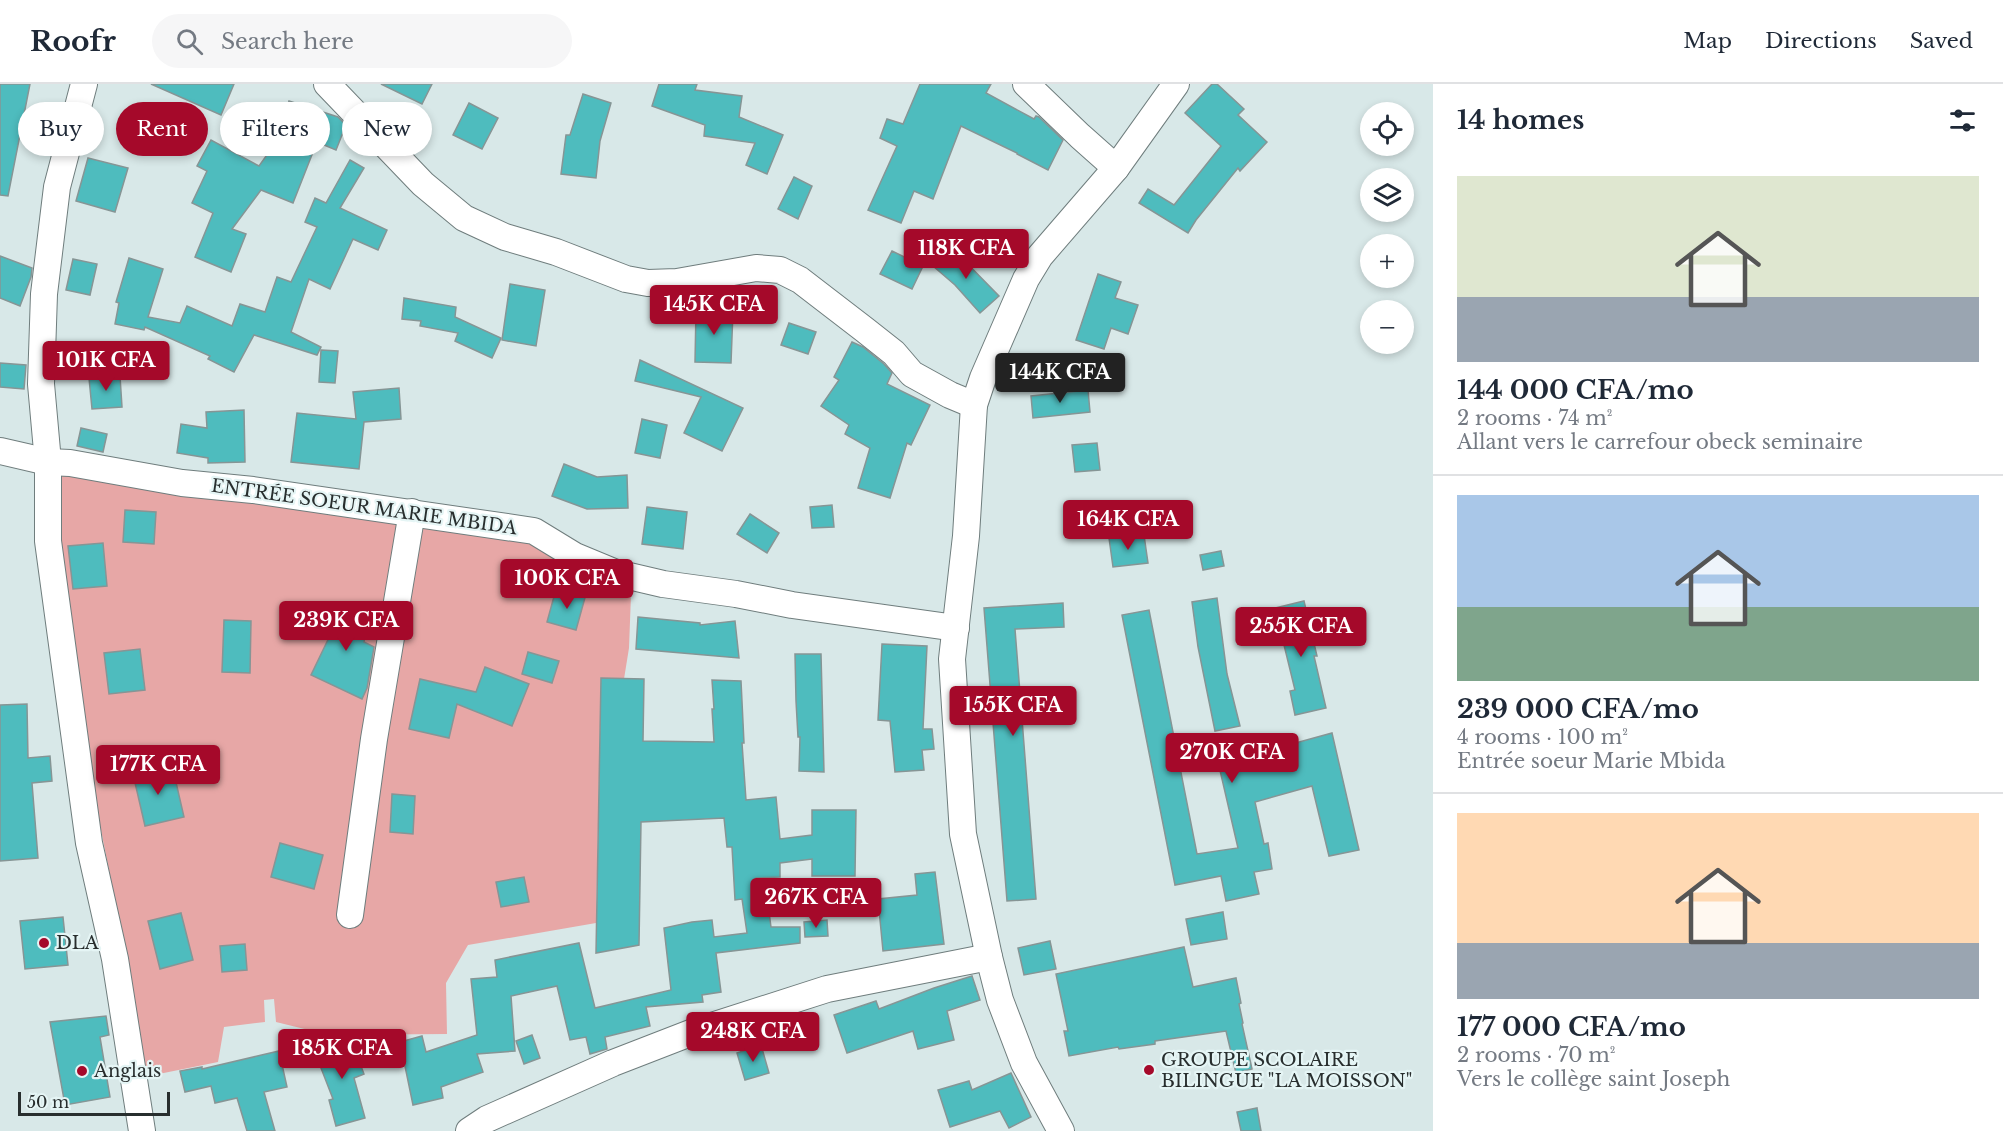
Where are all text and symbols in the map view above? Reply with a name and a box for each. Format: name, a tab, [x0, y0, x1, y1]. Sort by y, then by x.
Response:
search box	[152, 14, 572, 68]
text: Roofr	[30, 24, 116, 59]
icon: search	[173, 25, 206, 58]
text: Search here	[221, 28, 354, 55]
text: Map	[1683, 28, 1732, 54]
text: Directions	[1765, 28, 1877, 54]
text: Saved	[1910, 28, 1973, 54]
chip: Buy	[18, 102, 104, 156]
chip: Rent	[116, 102, 208, 156]
chip: Filters	[220, 102, 330, 156]
chip: New	[342, 102, 432, 156]
map controls	[1360, 102, 1414, 354]
button: locate	[1360, 102, 1414, 156]
text: 14 homes	[1457, 104, 1584, 136]
icon: filters	[1946, 104, 1979, 137]
button: layers	[1360, 168, 1414, 222]
icon: home	[1664, 215, 1772, 323]
pin: 118K CFA	[904, 229, 1028, 280]
button: +	[1360, 234, 1414, 288]
text: 118K CFA	[918, 236, 1014, 260]
pin: 145K CFA	[652, 285, 776, 336]
text: 145K CFA	[664, 292, 764, 316]
button: −	[1360, 300, 1414, 354]
pin: 101K CFA	[44, 341, 168, 392]
text: 101K CFA	[57, 348, 155, 372]
pin: 144K CFA	[998, 353, 1122, 404]
text: 144K CFA	[1009, 360, 1111, 384]
text: 144 000 CFA/mo	[1457, 374, 1694, 406]
text: 2 rooms · 74 m²	[1457, 406, 1613, 430]
text: Allant vers le carrefour obeck seminaire	[1457, 430, 1863, 454]
street label: ENTRÉE SOEUR MARIE MBIDA	[210, 474, 519, 540]
pin: 164K CFA	[1066, 500, 1190, 551]
text: 164K CFA	[1077, 507, 1179, 531]
icon: home	[1664, 534, 1772, 642]
pin: 100K CFA	[505, 559, 629, 610]
text: 100K CFA	[514, 566, 620, 590]
pin: 239K CFA	[284, 601, 408, 652]
pin: 255K CFA	[1239, 607, 1363, 658]
text: 239K CFA	[293, 608, 399, 632]
text: 255K CFA	[1249, 614, 1353, 638]
pin: 155K CFA	[951, 686, 1075, 737]
text: 155K CFA	[964, 693, 1062, 717]
text: 239 000 CFA/mo	[1457, 693, 1699, 725]
text: 4 rooms · 100 m²	[1457, 725, 1628, 749]
pin: 270K CFA	[1170, 733, 1294, 784]
text: 270K CFA	[1180, 740, 1284, 764]
pin: 177K CFA	[96, 745, 220, 796]
text: Entrée soeur Marie Mbida	[1457, 749, 1725, 773]
text: 177K CFA	[110, 752, 206, 776]
icon: home	[1664, 852, 1772, 960]
pin: 267K CFA	[754, 878, 878, 929]
text: 267K CFA	[764, 885, 868, 909]
place label: DLA	[56, 932, 100, 954]
marker: DLA	[37, 936, 51, 950]
text: 177 000 CFA/mo	[1457, 1011, 1686, 1043]
pin: 248K CFA	[691, 1012, 815, 1063]
text: 248K CFA	[700, 1019, 806, 1043]
pin: 185K CFA	[280, 1029, 404, 1080]
text: 185K CFA	[292, 1036, 392, 1060]
text: 2 rooms · 70 m²	[1457, 1043, 1615, 1067]
place label: GROUPE SCOLAIRE BILINGUE "LA MOISSON"	[1161, 1049, 1412, 1092]
place label: Anglais	[93, 1060, 161, 1082]
marker: GROUPE SCOLAIRE BILINGUE "LA MOISSON"	[1142, 1063, 1156, 1077]
marker: Anglais	[75, 1064, 89, 1078]
text: Vers le collège saint Joseph	[1457, 1067, 1730, 1091]
scale bar	[18, 1089, 170, 1116]
text: 50 m	[27, 1092, 69, 1112]

